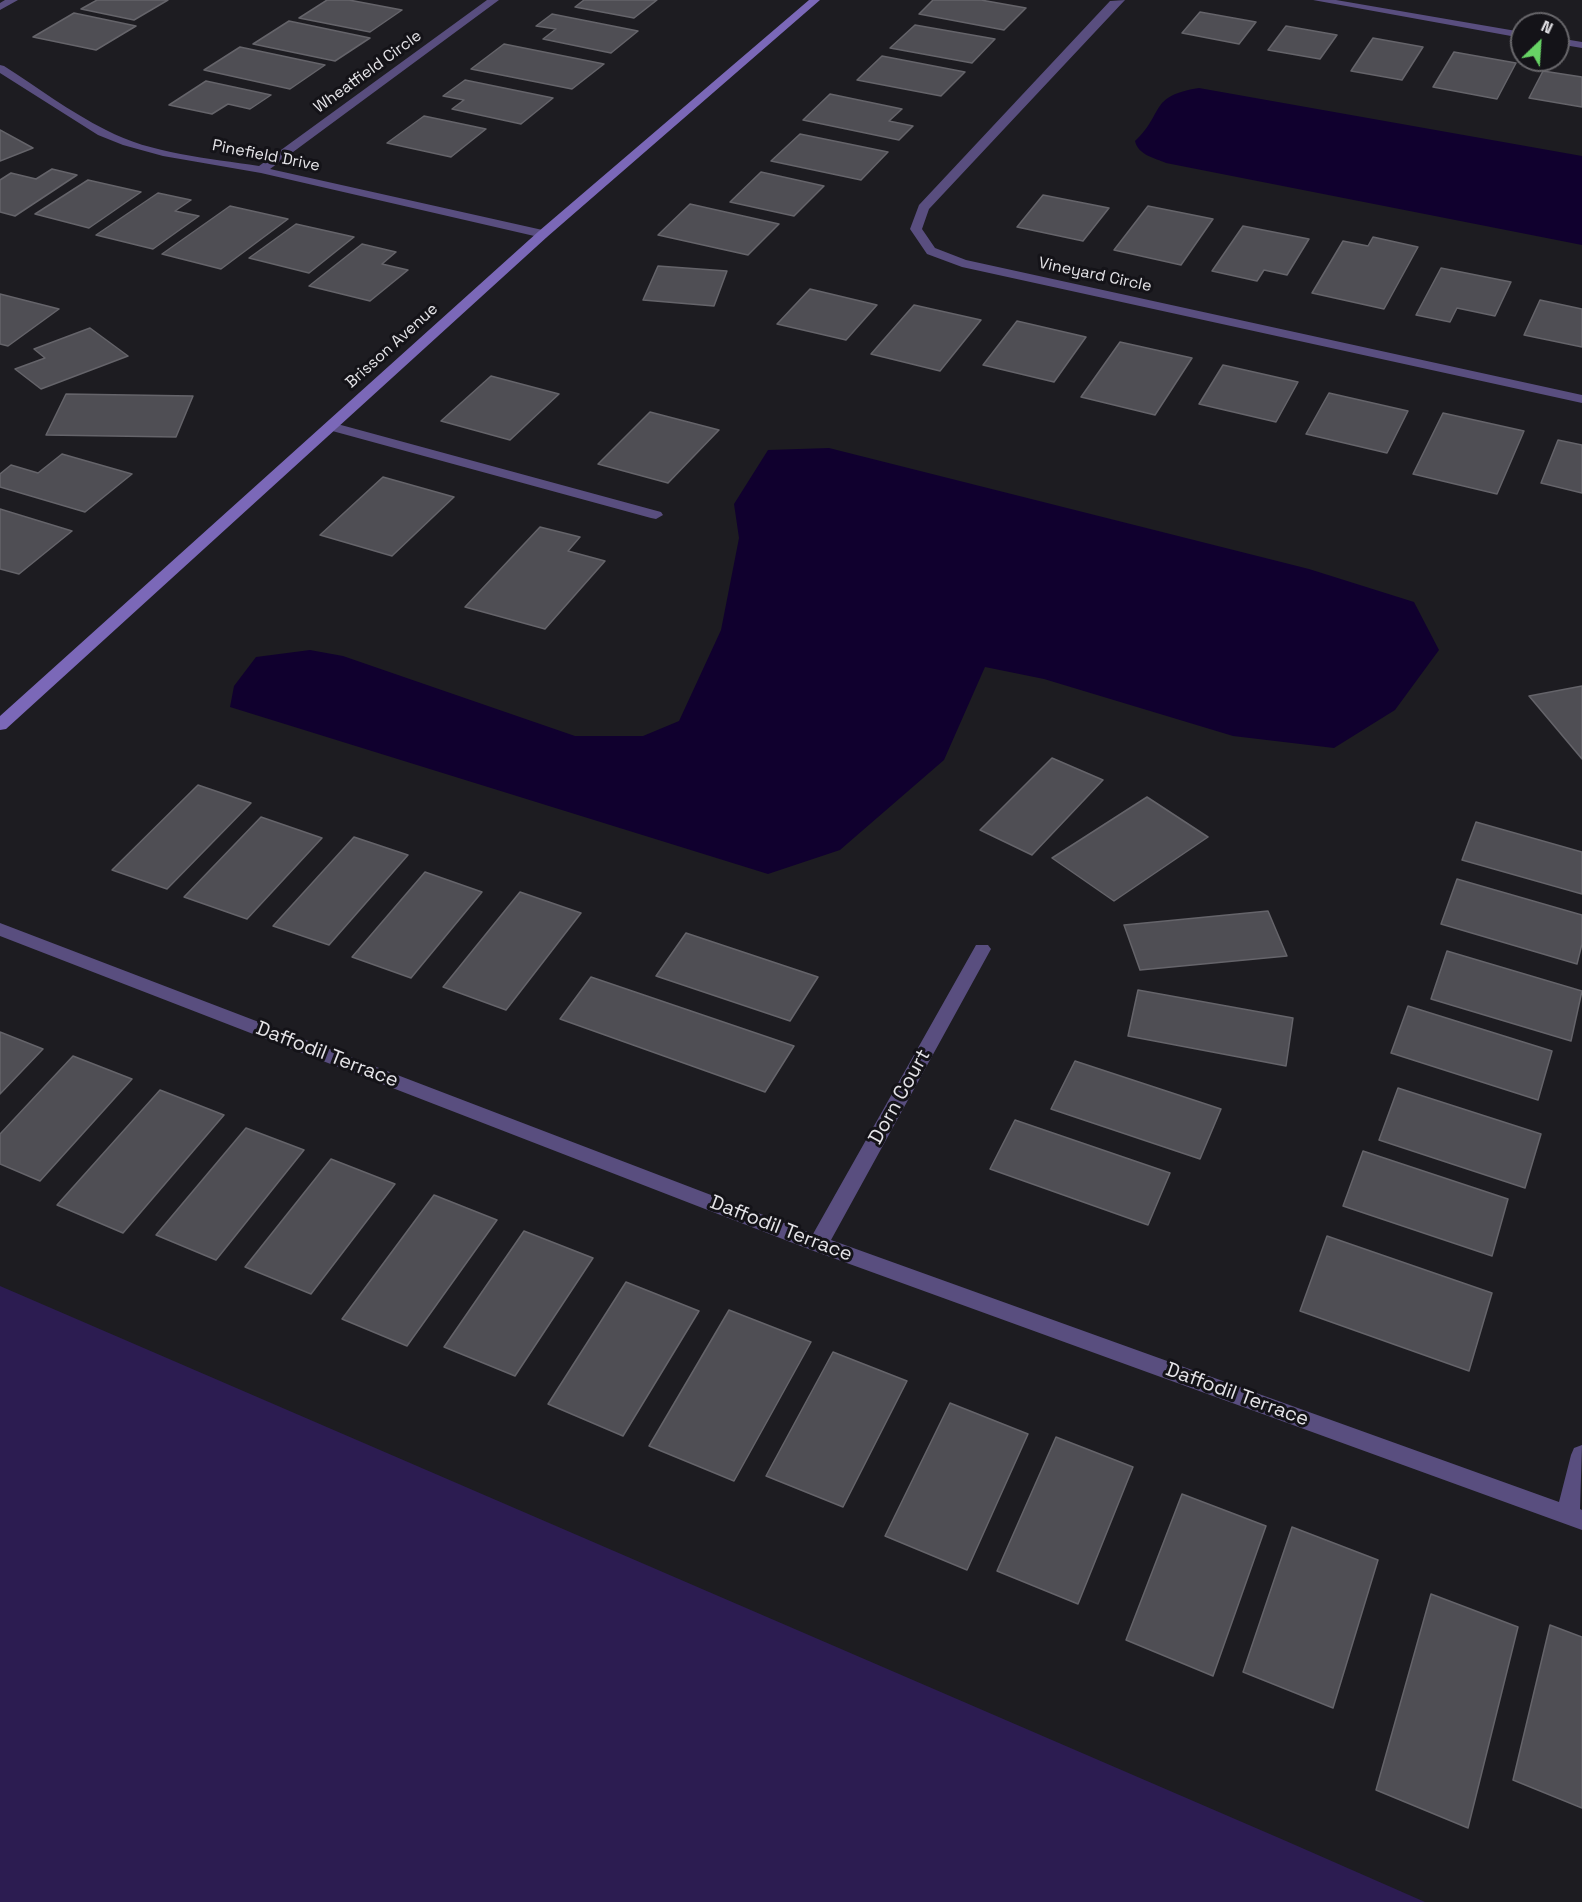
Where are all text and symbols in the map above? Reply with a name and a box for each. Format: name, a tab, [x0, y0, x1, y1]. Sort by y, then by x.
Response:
north arrow	[1510, 12, 1570, 72]
text: N	[1538, 15, 1556, 39]
street label: Wheatfield Circle	[310, 26, 426, 118]
street label: Pinefield Drive	[211, 136, 321, 176]
street label: Vineyard Circle	[1037, 254, 1153, 296]
street label: Brisson Avenue	[342, 299, 442, 393]
street label: Daffodil Terrace	[252, 1017, 402, 1093]
street label: Dorn Court	[864, 1045, 936, 1149]
street label: Daffodil Terrace	[706, 1191, 856, 1267]
street label: Daffodil Terrace	[1162, 1358, 1312, 1432]

